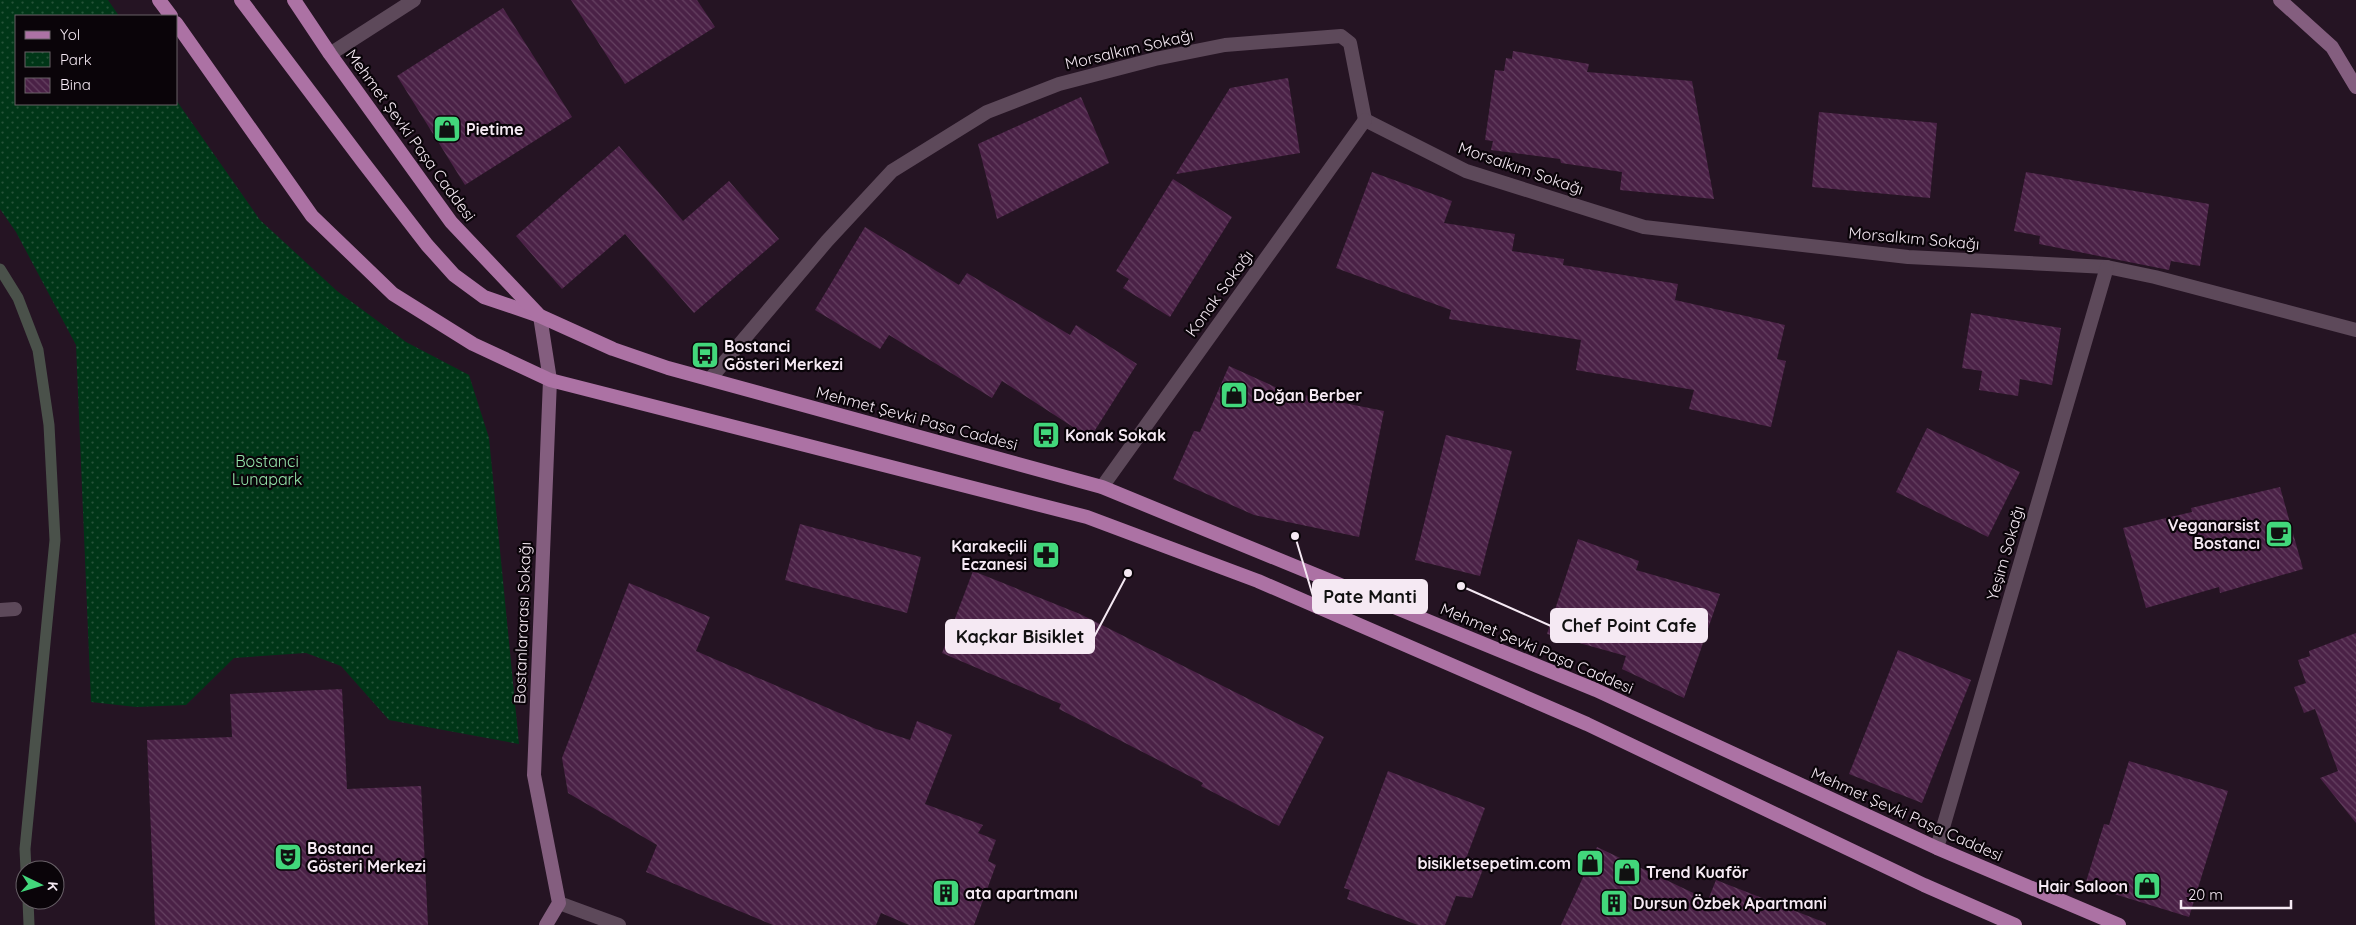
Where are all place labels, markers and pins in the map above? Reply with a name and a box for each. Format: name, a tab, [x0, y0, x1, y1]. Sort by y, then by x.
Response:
shop icon: Pietime	[432, 114, 462, 144]
place label: Pietime	[466, 119, 523, 139]
place label: Bostanci Gösteri Merkezi	[724, 336, 843, 374]
bus stop icon: Bostanci Gösteri Merkezi	[690, 340, 720, 370]
shop icon: Doğan Berber	[1219, 380, 1249, 410]
place label: Doğan Berber	[1253, 385, 1362, 405]
bus stop icon: Konak Sokak	[1031, 420, 1061, 450]
place label: Konak Sokak	[1065, 425, 1166, 445]
place label: Veganarsist Bostancı	[2168, 515, 2260, 553]
cafe icon: Veganarsist Bostancı	[2264, 519, 2294, 549]
place label: Karakeçili Eczanesi	[951, 536, 1027, 574]
pharmacy icon: Karakeçili Eczanesi	[1031, 540, 1061, 570]
callout: Pate Manti	[1313, 580, 1427, 613]
callout: Chef Point Cafe	[1551, 609, 1707, 642]
callout: Kaçkar Bisiklet	[946, 620, 1094, 653]
place label: Bostancı Gösteri Merkezi	[307, 838, 426, 876]
theatre icon: Bostancı Gösteri Merkezi	[273, 842, 303, 872]
shop icon: bisikletsepetim.com	[1575, 848, 1605, 878]
place label: bisikletsepetim.com	[1417, 853, 1571, 873]
shop icon: Trend Kuaför	[1612, 857, 1642, 887]
place label: Trend Kuaför	[1646, 862, 1749, 882]
shop icon: Hair Saloon	[2132, 871, 2162, 901]
place label: Hair Saloon	[2038, 876, 2128, 896]
building icon: ata apartmanı	[931, 878, 961, 908]
place label: ata apartmanı	[965, 883, 1078, 903]
building icon: Dursun Özbek Apartmani	[1599, 888, 1629, 918]
place label: Dursun Özbek Apartmani	[1633, 893, 1827, 913]

